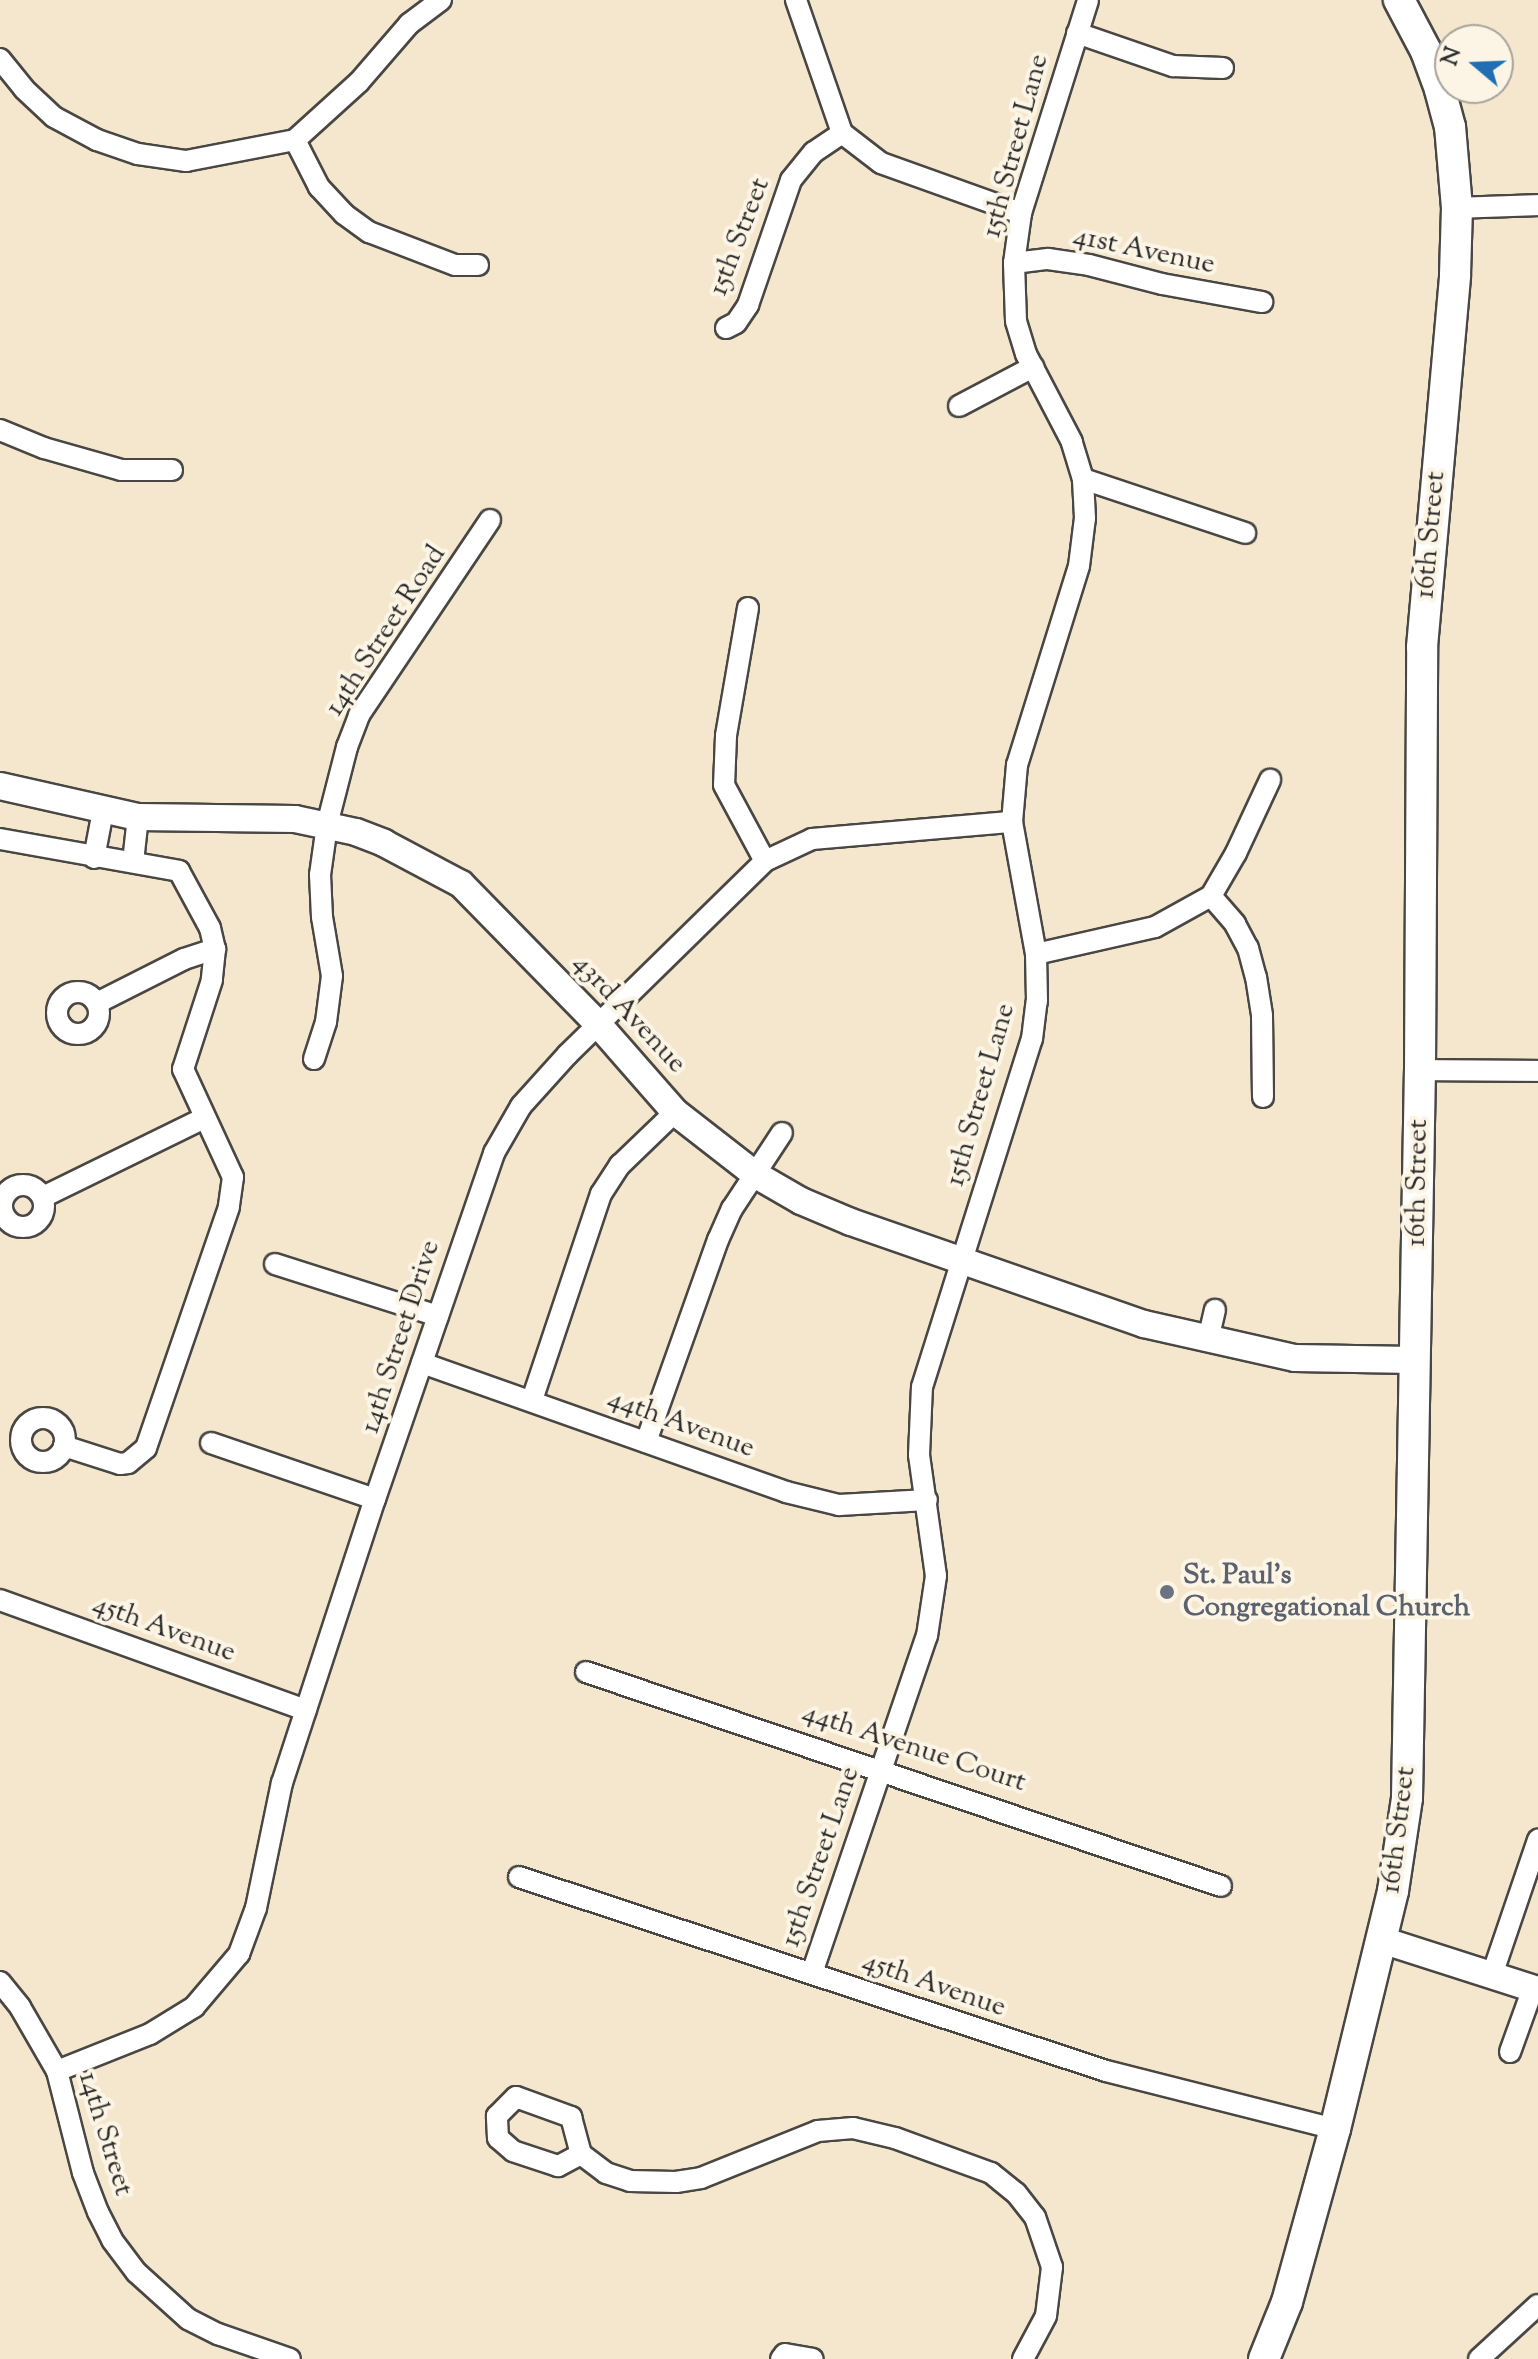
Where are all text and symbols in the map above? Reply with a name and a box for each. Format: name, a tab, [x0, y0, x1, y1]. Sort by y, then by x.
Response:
north arrow	[1434, 24, 1514, 104]
text: N	[1435, 43, 1471, 70]
street label: 15th Street Lane	[975, 51, 1057, 241]
street label: 15th Street	[702, 173, 778, 301]
street label: 41st Avenue	[1070, 220, 1218, 282]
street label: 16th Street	[1409, 470, 1453, 600]
street label: 14th Street Road	[318, 539, 454, 723]
street label: 43rd Avenue	[565, 947, 693, 1081]
street label: 15th Street Lane	[939, 1000, 1023, 1190]
street label: 16th Street	[1400, 1119, 1436, 1247]
street label: 14th Street Drive	[354, 1236, 448, 1438]
street label: 44th Avenue	[603, 1382, 759, 1466]
place label: St. Paul's Congregational Church	[1183, 1559, 1470, 1625]
marker: St. Paul's Congregational Church	[1158, 1583, 1176, 1601]
street label: 45th Avenue	[88, 1588, 240, 1670]
street label: 44th Avenue Court	[798, 1696, 1030, 1800]
street label: 15th Street Lane	[774, 1762, 868, 1952]
street label: 16th Street	[1375, 1765, 1423, 1895]
street label: 45th Avenue	[858, 1945, 1010, 2025]
street label: 14th Street	[70, 2068, 140, 2200]

